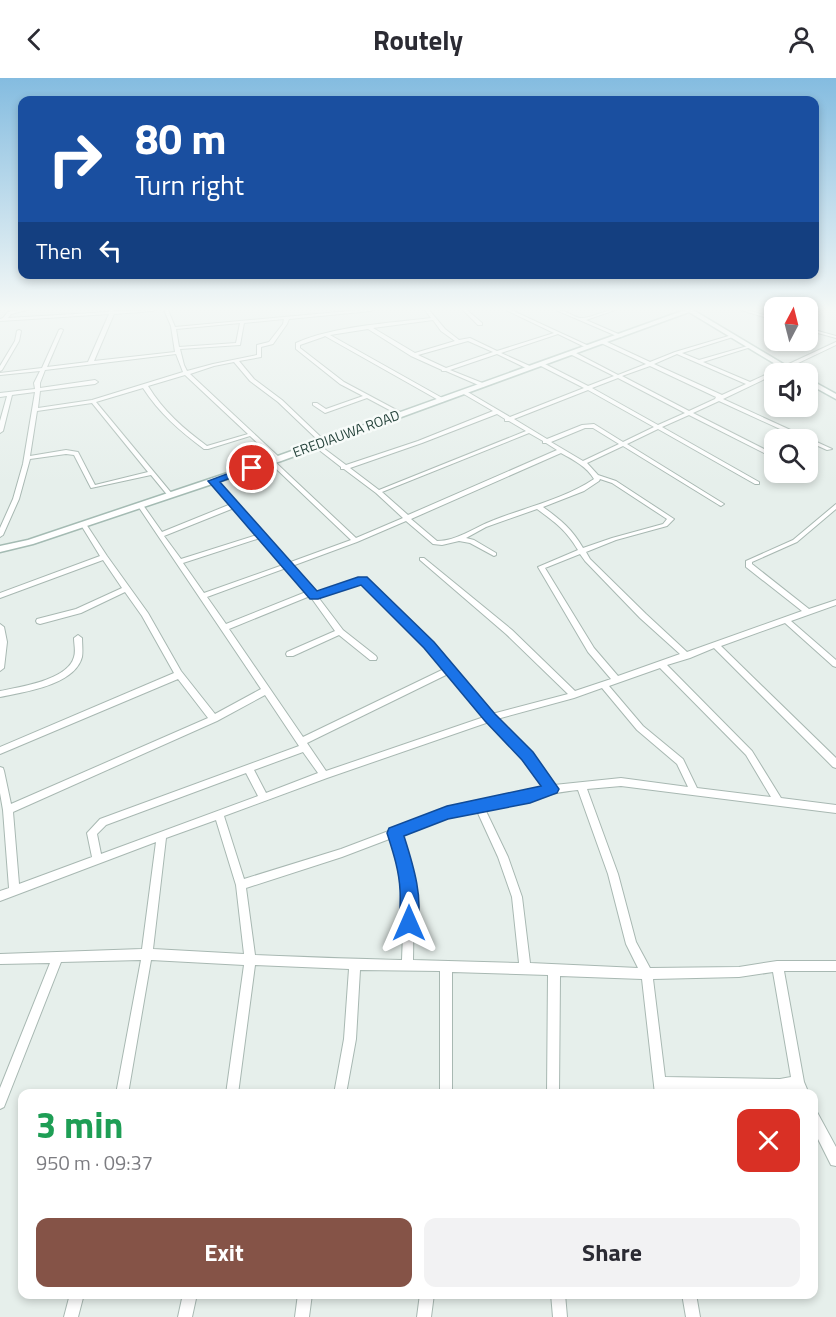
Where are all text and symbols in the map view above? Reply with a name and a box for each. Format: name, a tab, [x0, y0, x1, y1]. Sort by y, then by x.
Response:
text: Routely	[373, 19, 463, 60]
icon: back	[18, 23, 51, 56]
icon: person	[785, 23, 818, 56]
text: 80 m	[135, 106, 227, 170]
icon: right	[36, 120, 114, 198]
text: Turn right	[135, 164, 244, 205]
text: Then	[36, 234, 82, 268]
icon: left	[94, 234, 127, 267]
north arrow	[764, 297, 818, 351]
map controls	[764, 297, 818, 483]
button: sound	[764, 363, 818, 417]
street label: EREDIAUWA ROAD	[290, 404, 402, 462]
button: search	[764, 429, 818, 483]
pin	[226, 442, 277, 493]
icon: arrive	[235, 451, 268, 484]
position arrow	[377, 891, 441, 955]
text: 3 min	[36, 1097, 123, 1152]
button: close	[737, 1109, 800, 1172]
text: 950 m · 09:37	[36, 1147, 153, 1178]
button: Exit	[36, 1218, 412, 1287]
button: Share	[424, 1218, 800, 1287]

